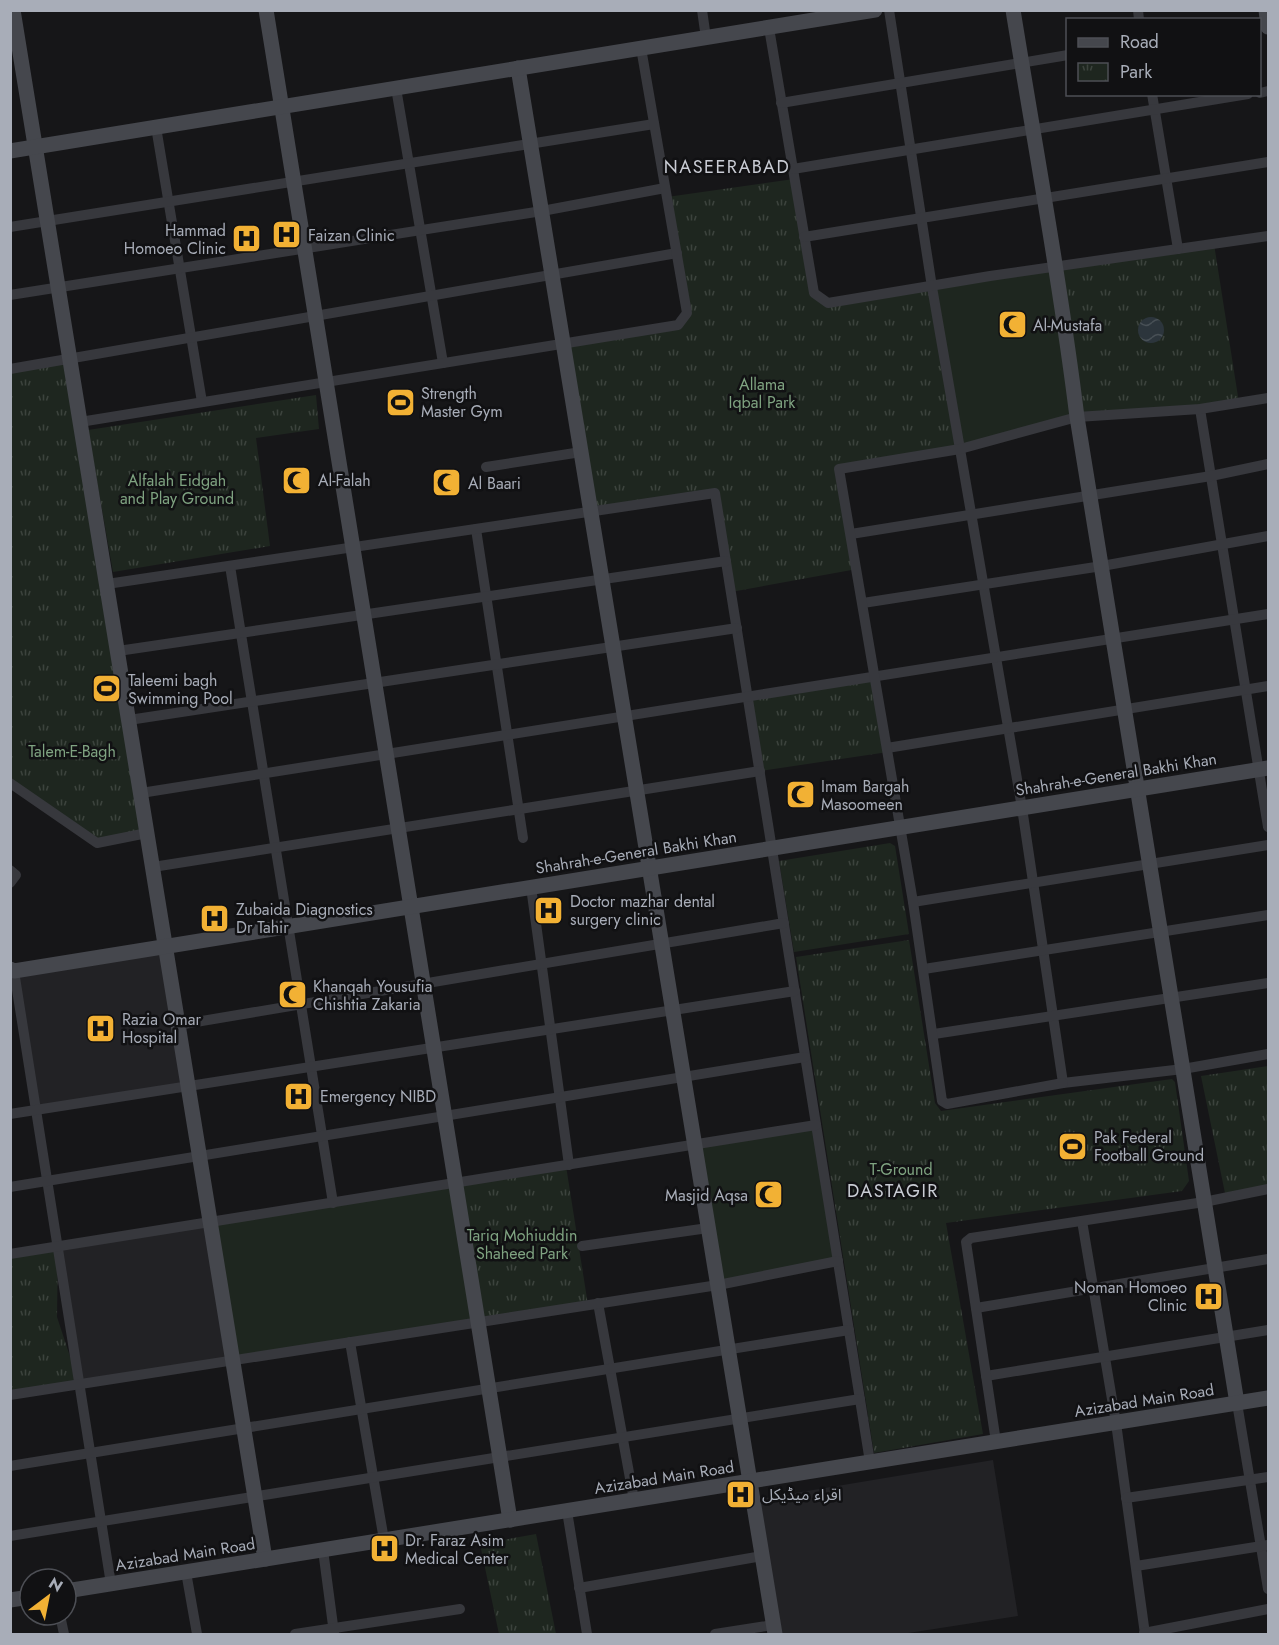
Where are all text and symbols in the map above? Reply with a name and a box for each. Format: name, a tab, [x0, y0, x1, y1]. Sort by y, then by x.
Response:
legend	[1066, 18, 1261, 96]
text: Road	[1120, 29, 1159, 55]
text: Park	[1120, 59, 1152, 85]
district label: NASEERABAD	[664, 154, 790, 180]
place label: Hammad Homoeo Clinic	[124, 219, 226, 260]
hospital icon: Faizan Clinic	[271, 219, 303, 251]
hospital icon: Hammad Homoeo Clinic	[231, 223, 263, 255]
place label: Faizan Clinic	[308, 224, 395, 247]
mosque icon: Al-Mustafa	[996, 309, 1028, 341]
place label: Al-Mustafa	[1033, 314, 1102, 337]
park label: Allama Iqbal Park	[729, 373, 796, 414]
place label: Strength Master Gym	[421, 382, 503, 423]
sports icon: Strength Master Gym	[384, 386, 416, 418]
mosque icon: Al-Falah	[281, 464, 313, 496]
mosque icon: Al Baari	[431, 467, 463, 499]
park label: Alfalah Eidgah and Play Ground	[120, 469, 234, 510]
place label: Al-Falah	[318, 469, 371, 492]
place label: Al Baari	[468, 472, 521, 495]
place label: Taleemi bagh Swimming Pool	[128, 669, 233, 710]
sports icon: Taleemi bagh Swimming Pool	[91, 673, 123, 705]
park label: Talem-E-Bagh	[28, 740, 116, 763]
street label: Shahrah-e-General Bakhi Khan	[1014, 747, 1218, 802]
place label: Imam Bargah Masoomeen	[821, 775, 909, 816]
mosque icon: Imam Bargah Masoomeen	[784, 779, 816, 811]
street label: Shahrah-e-General Bakhi Khan	[534, 825, 738, 880]
place label: Doctor mazhar dental surgery clinic	[570, 890, 715, 931]
hospital icon: Doctor mazhar dental surgery clinic	[533, 894, 565, 926]
place label: Zubaida Diagnostics Dr Tahir	[236, 898, 373, 939]
hospital icon: Zubaida Diagnostics Dr Tahir	[199, 902, 231, 934]
place label: Khanqah Yousufia Chishtia Zakaria	[313, 975, 432, 1016]
mosque icon: Khanqah Yousufia Chishtia Zakaria	[276, 979, 308, 1011]
place label: Razia Omar Hospital	[122, 1008, 201, 1049]
hospital icon: Razia Omar Hospital	[85, 1012, 117, 1044]
hospital icon: Emergency NIBD	[283, 1080, 315, 1112]
place label: Emergency NIBD	[320, 1085, 436, 1108]
place label: Pak Federal Football Ground	[1094, 1126, 1204, 1167]
sports icon: Pak Federal Football Ground	[1057, 1130, 1089, 1162]
park label: T-Ground	[869, 1158, 933, 1181]
district label: DASTAGIR	[847, 1178, 939, 1204]
mosque icon: Masjid Aqsa	[753, 1179, 785, 1211]
place label: Masjid Aqsa	[665, 1184, 748, 1207]
park label: Tariq Mohiuddin Shaheed Park	[467, 1224, 577, 1265]
place label: Noman Homoeo Clinic	[1074, 1276, 1187, 1317]
hospital icon: Noman Homoeo Clinic	[1192, 1280, 1224, 1312]
street label: Azizabad Main Road	[1073, 1378, 1216, 1423]
street label: Azizabad Main Road	[593, 1455, 736, 1500]
hospital icon: اقراء میڈیکل	[725, 1478, 757, 1510]
place label: اقراء میڈیکل	[762, 1483, 842, 1506]
place label: Dr. Faraz Asim Medical Center	[405, 1529, 509, 1570]
street label: Azizabad Main Road	[114, 1532, 257, 1577]
hospital icon: Dr. Faraz Asim Medical Center	[368, 1533, 400, 1565]
north arrow	[18, 1567, 78, 1627]
text: N	[44, 1572, 67, 1598]

